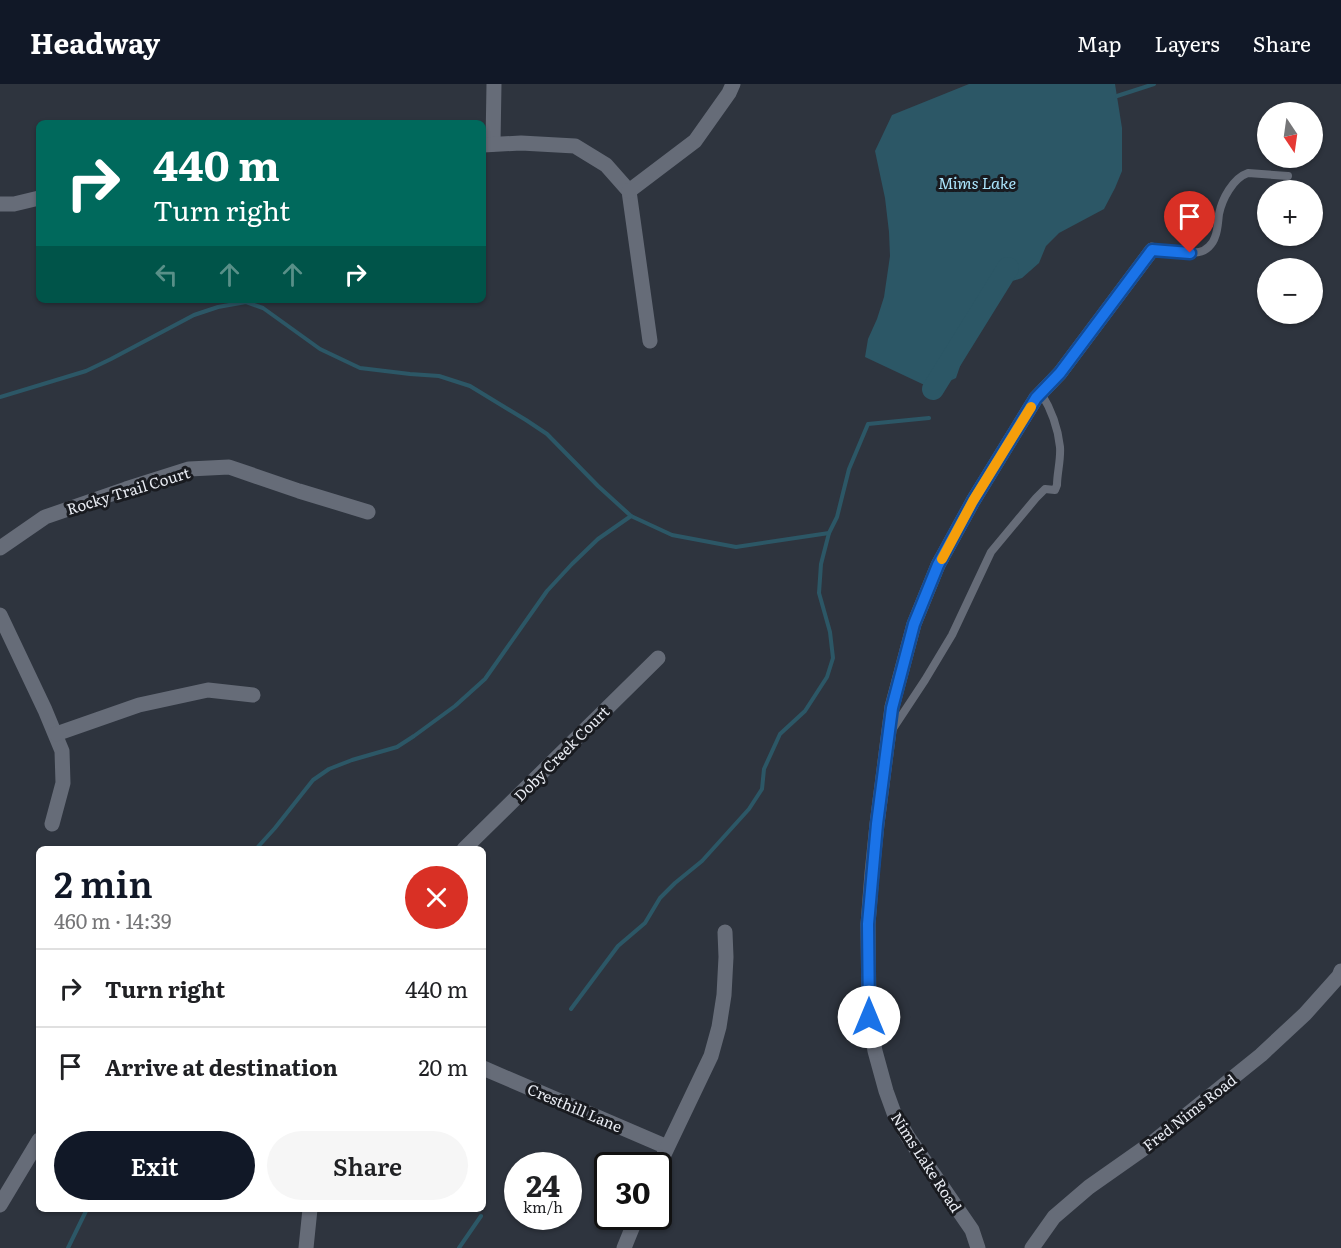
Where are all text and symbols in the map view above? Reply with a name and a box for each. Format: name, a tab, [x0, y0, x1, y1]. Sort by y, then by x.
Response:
text: Headway	[30, 21, 160, 63]
text: Map	[1077, 27, 1122, 58]
text: Layers	[1155, 27, 1220, 58]
text: Share	[1253, 27, 1311, 58]
north arrow	[1257, 102, 1323, 168]
map controls	[1257, 102, 1323, 324]
text: 440 m	[153, 132, 280, 194]
icon: right	[54, 144, 132, 222]
water label: Mims Lake	[938, 170, 1016, 194]
button: +	[1257, 180, 1323, 246]
text: Turn right	[153, 189, 290, 229]
pin	[1164, 191, 1215, 253]
icon: arrive	[1173, 200, 1206, 233]
icon: left	[150, 258, 183, 291]
icon: ahead	[213, 258, 246, 291]
icon: ahead	[276, 258, 309, 291]
icon: right	[339, 258, 372, 291]
button: −	[1257, 258, 1323, 324]
street label: Rocky Trail Court	[63, 460, 193, 520]
street label: Doby Creek Court	[508, 700, 614, 806]
text: 2 min	[54, 856, 153, 909]
button: close	[405, 866, 468, 929]
text: 460 m · 14:39	[54, 905, 172, 935]
icon: right	[54, 972, 87, 1005]
text: Turn right	[105, 972, 225, 1005]
text: 440 m	[405, 972, 468, 1005]
position arrow	[837, 985, 901, 1049]
icon: arrive	[54, 1050, 87, 1083]
text: Arrive at destination	[105, 1050, 338, 1083]
text: 20 m	[418, 1050, 468, 1083]
street label: Fred Nims Road	[1137, 1068, 1241, 1156]
street label: Cresthill Lane	[524, 1077, 626, 1137]
street label: Nims Lake Road	[886, 1107, 968, 1217]
button: Exit	[54, 1131, 255, 1200]
button: Share	[267, 1131, 468, 1200]
speed limit sign: 30	[594, 1152, 672, 1230]
text: 24	[526, 1162, 560, 1206]
text: km/h	[523, 1195, 563, 1218]

